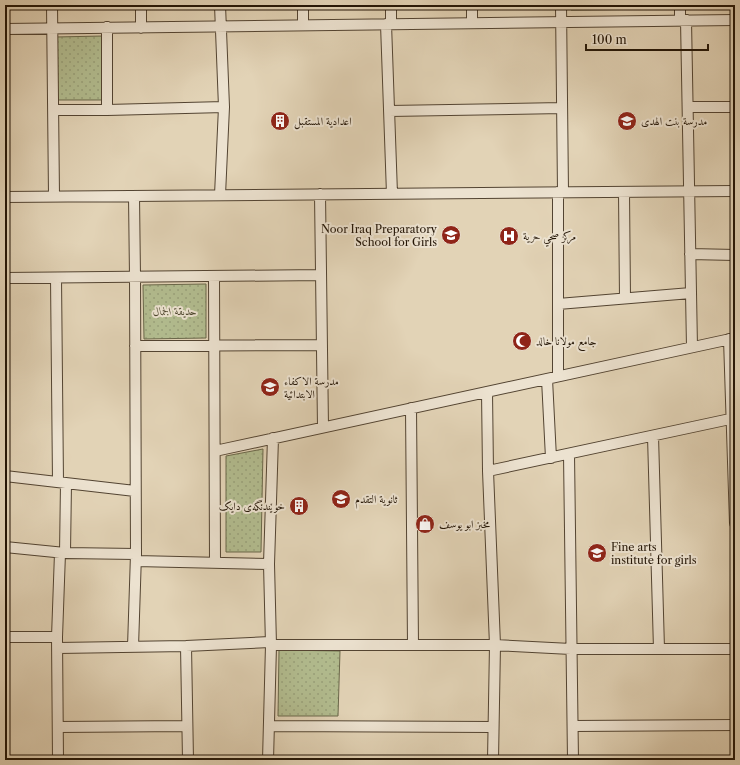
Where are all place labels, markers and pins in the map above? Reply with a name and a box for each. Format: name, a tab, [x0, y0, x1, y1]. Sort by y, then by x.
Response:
building icon: اعدادية المستقبل	[269, 110, 291, 132]
school or university icon: مدرسة بنت الهدی	[616, 110, 638, 132]
place label: اعدادية المستقبل	[294, 114, 352, 130]
place label: مدرسة بنت الهدی	[641, 114, 707, 128]
place label: Noor Iraq Preparatory School for Girls	[321, 222, 438, 249]
school or university icon: Noor Iraq Preparatory School for Girls	[440, 224, 462, 246]
hospital icon: مركز صحي حرية	[498, 225, 520, 247]
place label: مركز صحي حرية	[523, 229, 576, 247]
mosque icon: جامع مولانا خالد	[511, 330, 533, 352]
place label: جامع مولانا خالد	[536, 334, 597, 351]
place label: مدرسة الاكفاء الابتدائية	[284, 374, 339, 401]
school or university icon: مدرسة الاكفاء الابتدائية	[259, 376, 281, 398]
school or university icon: ثانوية التقدم	[330, 488, 352, 510]
place label: ثانوية التقدم	[355, 492, 398, 509]
building icon: خوێندنگەی دایک	[288, 495, 310, 517]
place label: خوێندنگەی دایک	[219, 499, 285, 513]
shop icon: مخبز ابو يوسف	[414, 513, 436, 535]
place label: مخبز ابو يوسف	[439, 517, 490, 531]
place label: Fine arts institute for girls	[611, 540, 697, 567]
school or university icon: Fine arts institute for girls	[586, 542, 608, 564]

